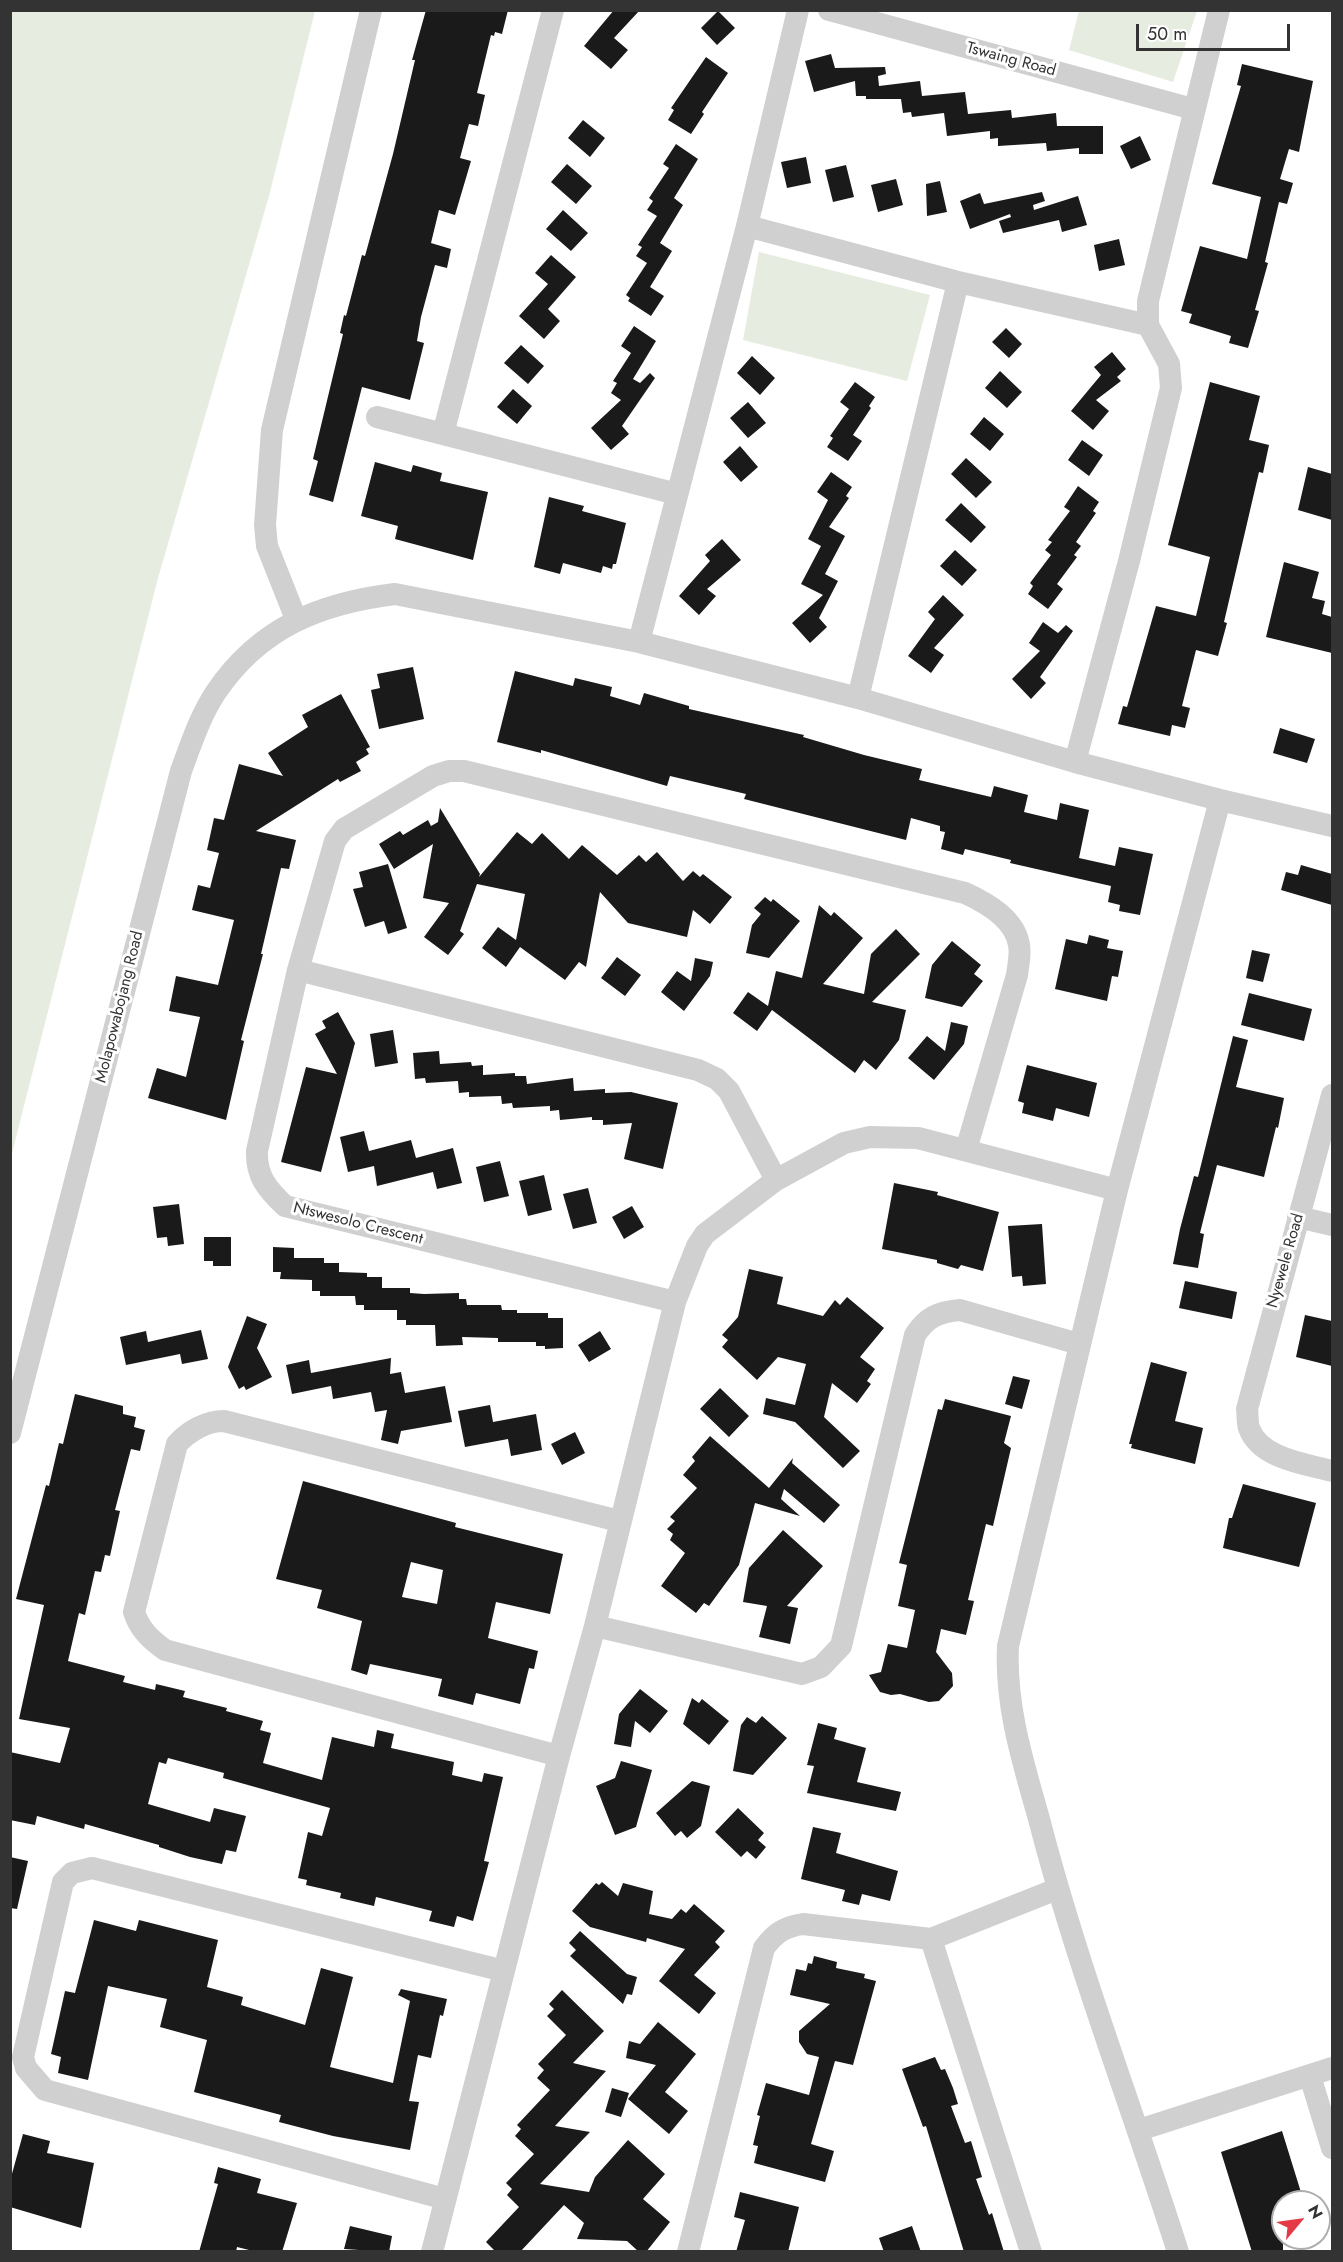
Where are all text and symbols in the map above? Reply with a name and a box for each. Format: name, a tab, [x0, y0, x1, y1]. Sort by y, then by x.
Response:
scale bar	[1139, 12, 1294, 50]
text: 50 m	[1147, 21, 1187, 47]
street label: Tswaing Road	[964, 39, 1058, 81]
street label: Molapowabojang Road	[92, 929, 148, 1085]
street label: Ntswesolo Crescent	[291, 1199, 425, 1249]
street label: Nyewele Road	[1263, 1212, 1309, 1310]
north arrow	[1271, 2190, 1331, 2250]
text: N	[1302, 2201, 1329, 2223]

